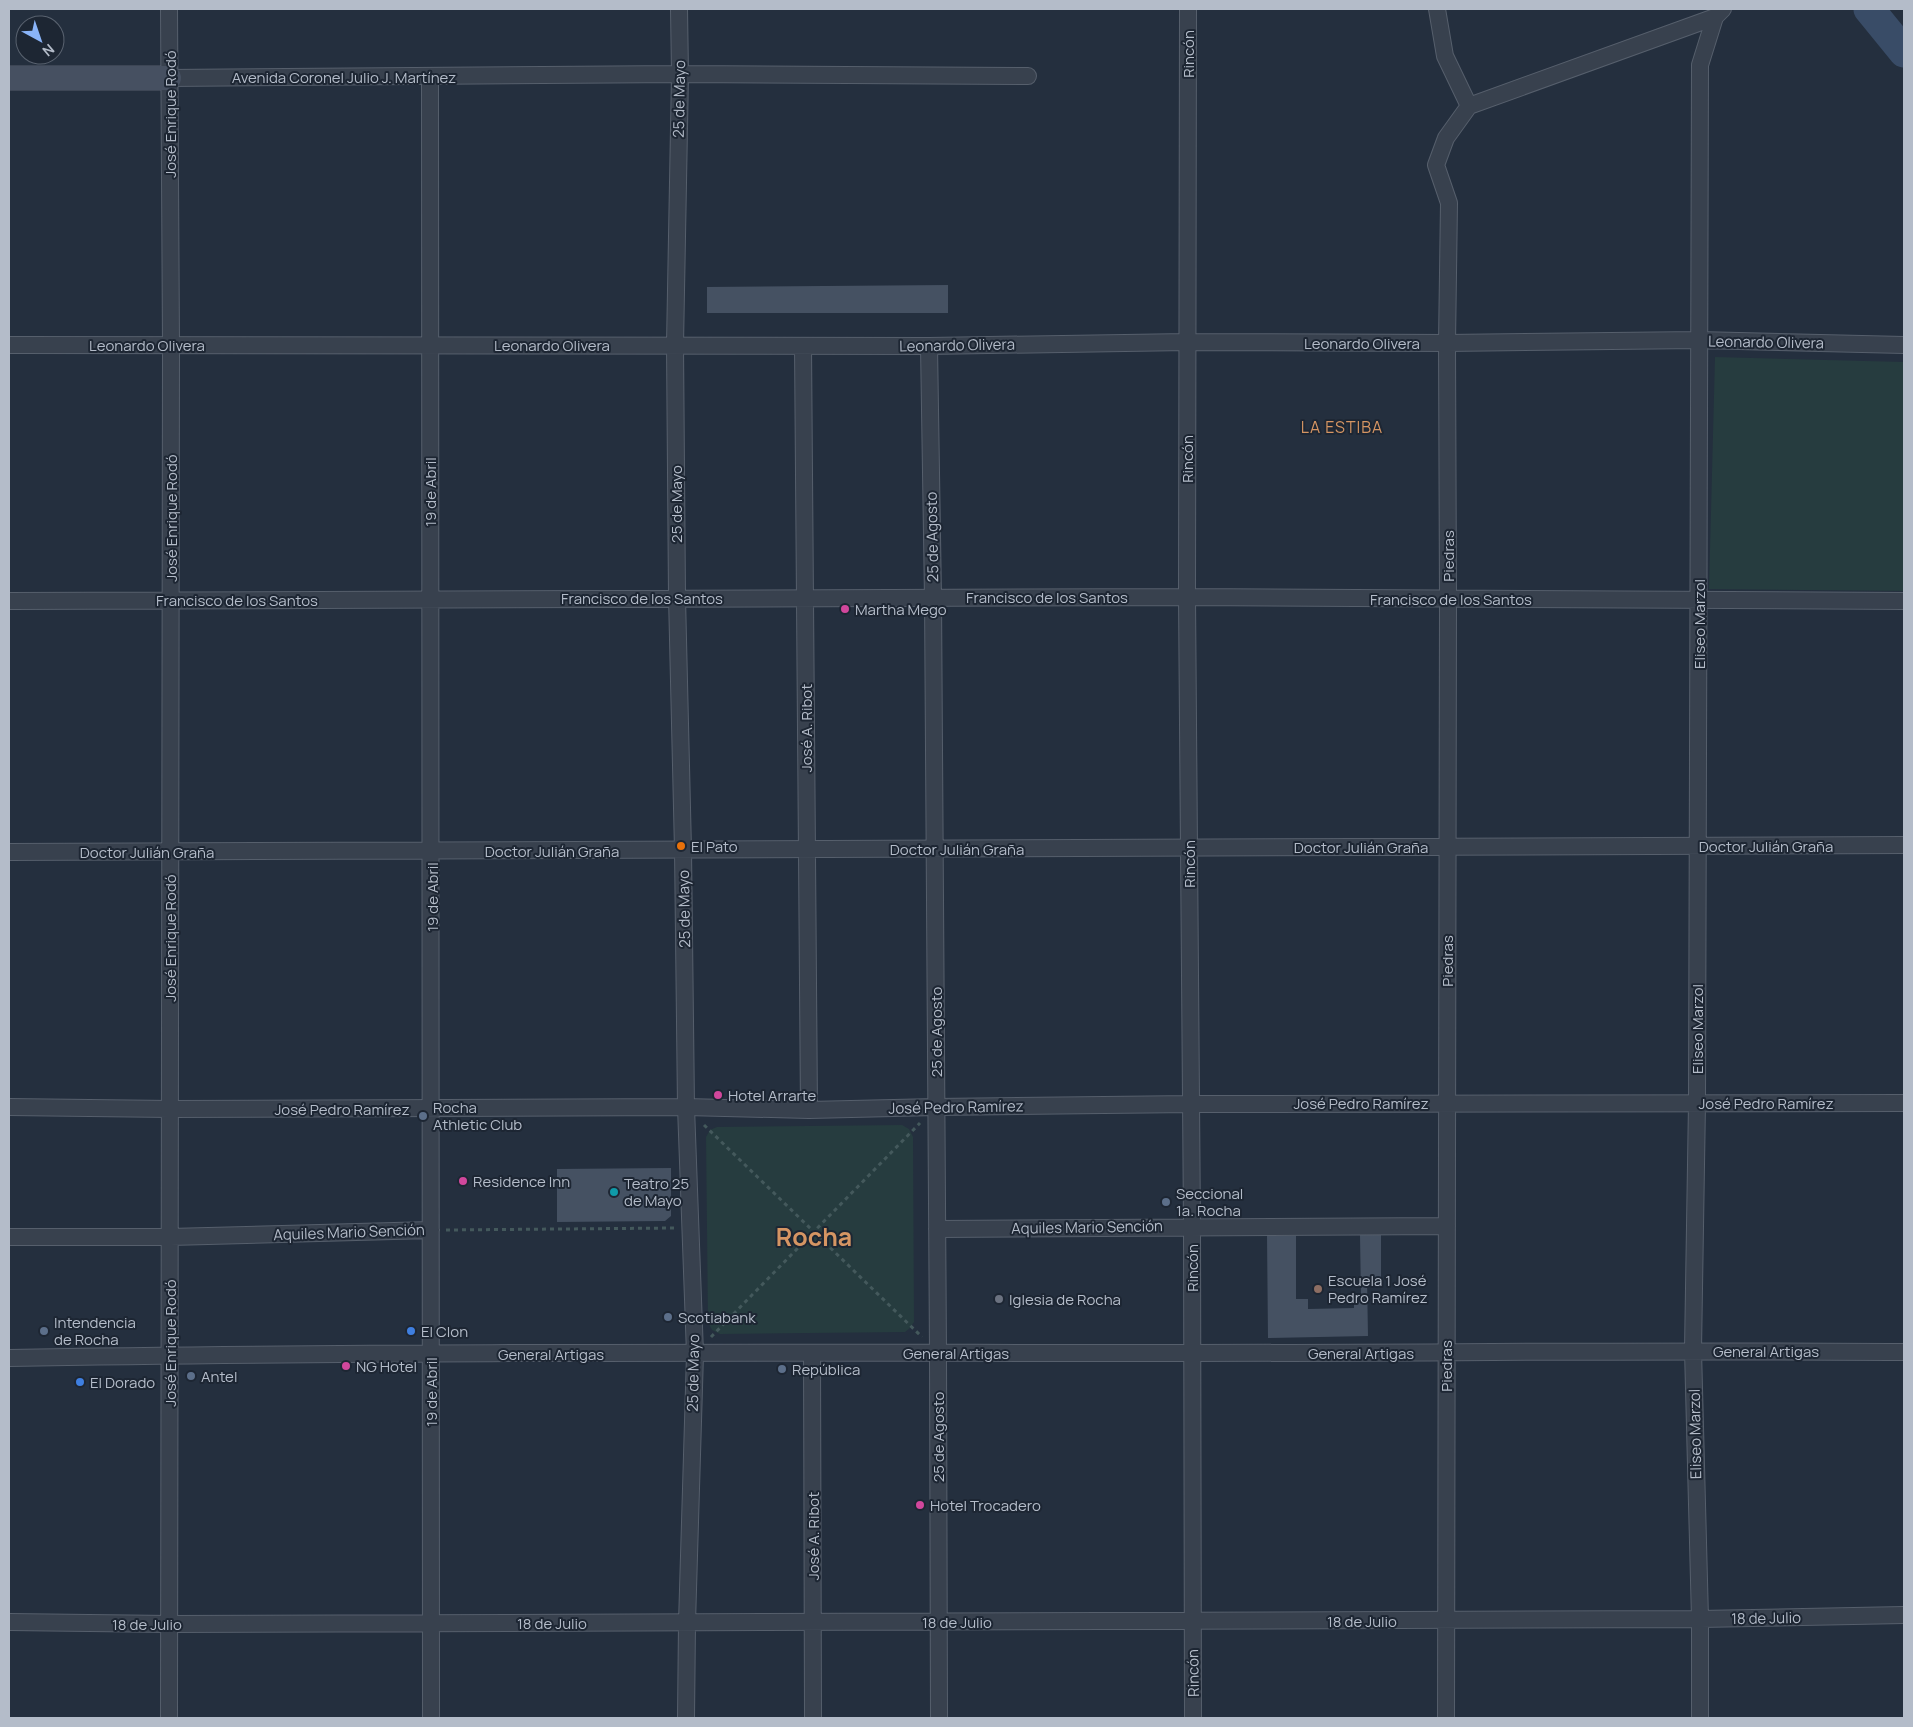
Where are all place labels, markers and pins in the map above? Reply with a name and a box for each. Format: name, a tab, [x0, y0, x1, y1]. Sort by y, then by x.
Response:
place label: Martha Mego	[855, 599, 947, 620]
marker: Martha Mego	[839, 603, 851, 615]
place label: El Pato	[691, 836, 738, 857]
marker: El Pato	[675, 840, 687, 852]
place label: Hotel Arrarte	[728, 1085, 817, 1106]
marker: Hotel Arrarte	[712, 1089, 724, 1101]
place label: Rocha Athletic Club	[433, 1097, 522, 1135]
marker: Rocha Athletic Club	[417, 1110, 429, 1122]
place label: Residence Inn	[473, 1171, 570, 1192]
place label: Teatro 25 de Mayo	[624, 1173, 689, 1211]
marker: Residence Inn	[457, 1175, 469, 1187]
place label: Seccional 1a. Rocha	[1176, 1183, 1243, 1221]
marker: Teatro 25 de Mayo	[608, 1186, 620, 1198]
marker: Seccional 1a. Rocha	[1160, 1196, 1172, 1208]
place label: Escuela 1 José Pedro Ramírez	[1328, 1270, 1428, 1308]
marker: Escuela 1 José Pedro Ramírez	[1312, 1283, 1324, 1295]
place label: Iglesia de Rocha	[1009, 1289, 1121, 1310]
marker: Iglesia de Rocha	[993, 1293, 1005, 1305]
place label: Scotiabank	[678, 1307, 756, 1328]
marker: Scotiabank	[662, 1311, 674, 1323]
place label: Intendencia de Rocha	[54, 1312, 136, 1350]
place label: El Clon	[421, 1321, 468, 1342]
marker: Intendencia de Rocha	[38, 1325, 50, 1337]
marker: El Clon	[405, 1325, 417, 1337]
place label: NG Hotel	[356, 1356, 417, 1377]
place label: República	[792, 1359, 860, 1380]
marker: NG Hotel	[340, 1360, 352, 1372]
marker: República	[776, 1363, 788, 1375]
place label: Antel	[201, 1366, 237, 1387]
marker: Antel	[185, 1370, 197, 1382]
place label: El Dorado	[90, 1372, 155, 1393]
marker: El Dorado	[74, 1376, 86, 1388]
place label: Hotel Trocadero	[930, 1495, 1041, 1516]
marker: Hotel Trocadero	[914, 1499, 926, 1511]

